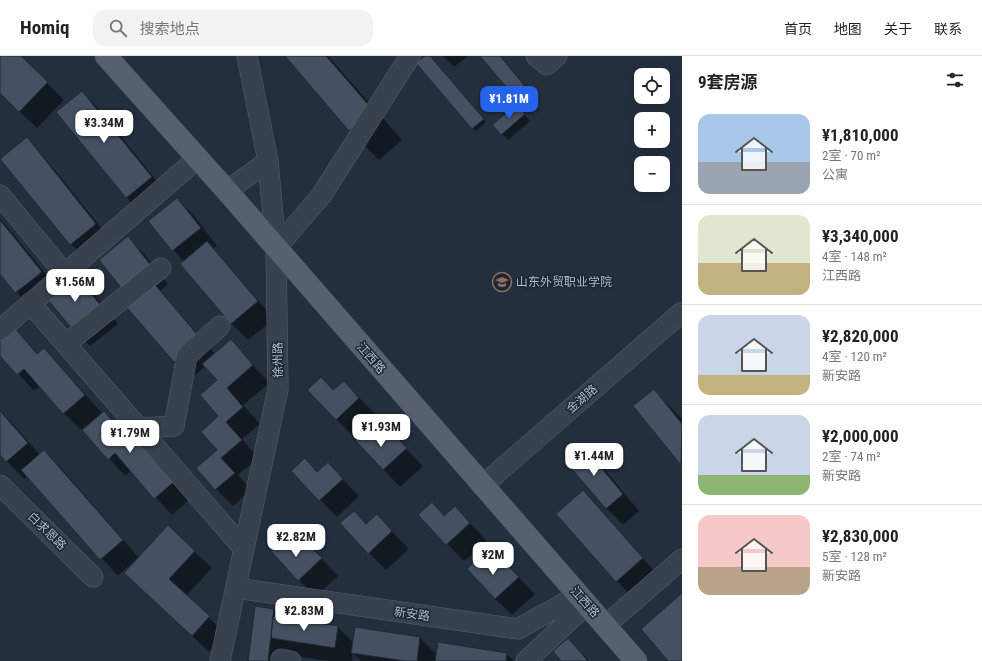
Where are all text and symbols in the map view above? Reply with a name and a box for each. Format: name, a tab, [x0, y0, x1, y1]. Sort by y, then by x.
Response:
search box	[93, 10, 373, 46]
text: Homiq	[20, 16, 69, 39]
icon: search	[107, 17, 129, 39]
text: 搜索地点	[139, 20, 199, 38]
text: 首页	[784, 21, 812, 37]
text: 地图	[834, 21, 862, 37]
text: 关于	[884, 21, 912, 37]
text: 联系	[934, 21, 962, 37]
map controls	[634, 68, 670, 192]
button: locate	[634, 68, 670, 104]
icon: filters	[944, 69, 966, 91]
text: 9套房源	[698, 72, 758, 92]
pin: ¥1.81M	[476, 86, 542, 120]
text: ¥1.81M	[489, 91, 529, 106]
pin: ¥3.34M	[71, 110, 137, 144]
button: +	[634, 112, 670, 148]
text: ¥3.34M	[84, 115, 124, 130]
text: ¥1,810,000	[822, 125, 899, 145]
icon: home	[730, 130, 778, 178]
text: 2室 · 70 m²	[822, 148, 880, 163]
button: −	[634, 156, 670, 192]
text: 公寓	[822, 167, 848, 182]
text: ¥3,340,000	[822, 226, 899, 246]
icon: home	[730, 231, 778, 279]
text: 4室 · 148 m²	[822, 249, 887, 264]
text: 江西路	[822, 268, 861, 283]
pin: ¥1.56M	[42, 269, 108, 303]
school or university icon: 山东外贸职业学院	[491, 271, 513, 293]
text: ¥1.56M	[55, 274, 95, 289]
place label: 山东外贸职业学院	[516, 275, 612, 289]
text: ¥2,820,000	[822, 326, 899, 346]
icon: home	[730, 331, 778, 379]
street label: 江西路	[354, 340, 388, 376]
street label: 徐州路	[271, 342, 285, 378]
text: 4室 · 120 m²	[822, 349, 887, 364]
text: 新安路	[822, 368, 861, 383]
street label: 金湖路	[564, 382, 600, 416]
pin: ¥1.93M	[348, 414, 414, 448]
text: ¥1.93M	[361, 419, 401, 434]
pin: ¥1.79M	[97, 420, 163, 454]
text: ¥1.79M	[110, 425, 150, 440]
text: ¥2,000,000	[822, 426, 899, 446]
icon: home	[730, 431, 778, 479]
pin: ¥1.44M	[561, 443, 627, 477]
text: ¥1.44M	[574, 448, 614, 463]
text: 2室 · 74 m²	[822, 449, 880, 464]
text: 新安路	[822, 468, 861, 483]
street label: 白求恩路	[25, 509, 69, 553]
pin: ¥2.82M	[263, 524, 329, 558]
text: ¥2,830,000	[822, 526, 899, 546]
text: ¥2.82M	[276, 529, 316, 544]
icon: home	[730, 531, 778, 579]
pin: ¥2M	[474, 542, 512, 576]
text: ¥2M	[482, 547, 504, 562]
text: 5室 · 128 m²	[822, 549, 887, 564]
text: 新安路	[822, 568, 861, 583]
street label: 江西路	[568, 584, 602, 620]
pin: ¥2.83M	[271, 598, 337, 632]
text: ¥2.83M	[284, 603, 324, 618]
street label: 新安路	[393, 605, 431, 623]

